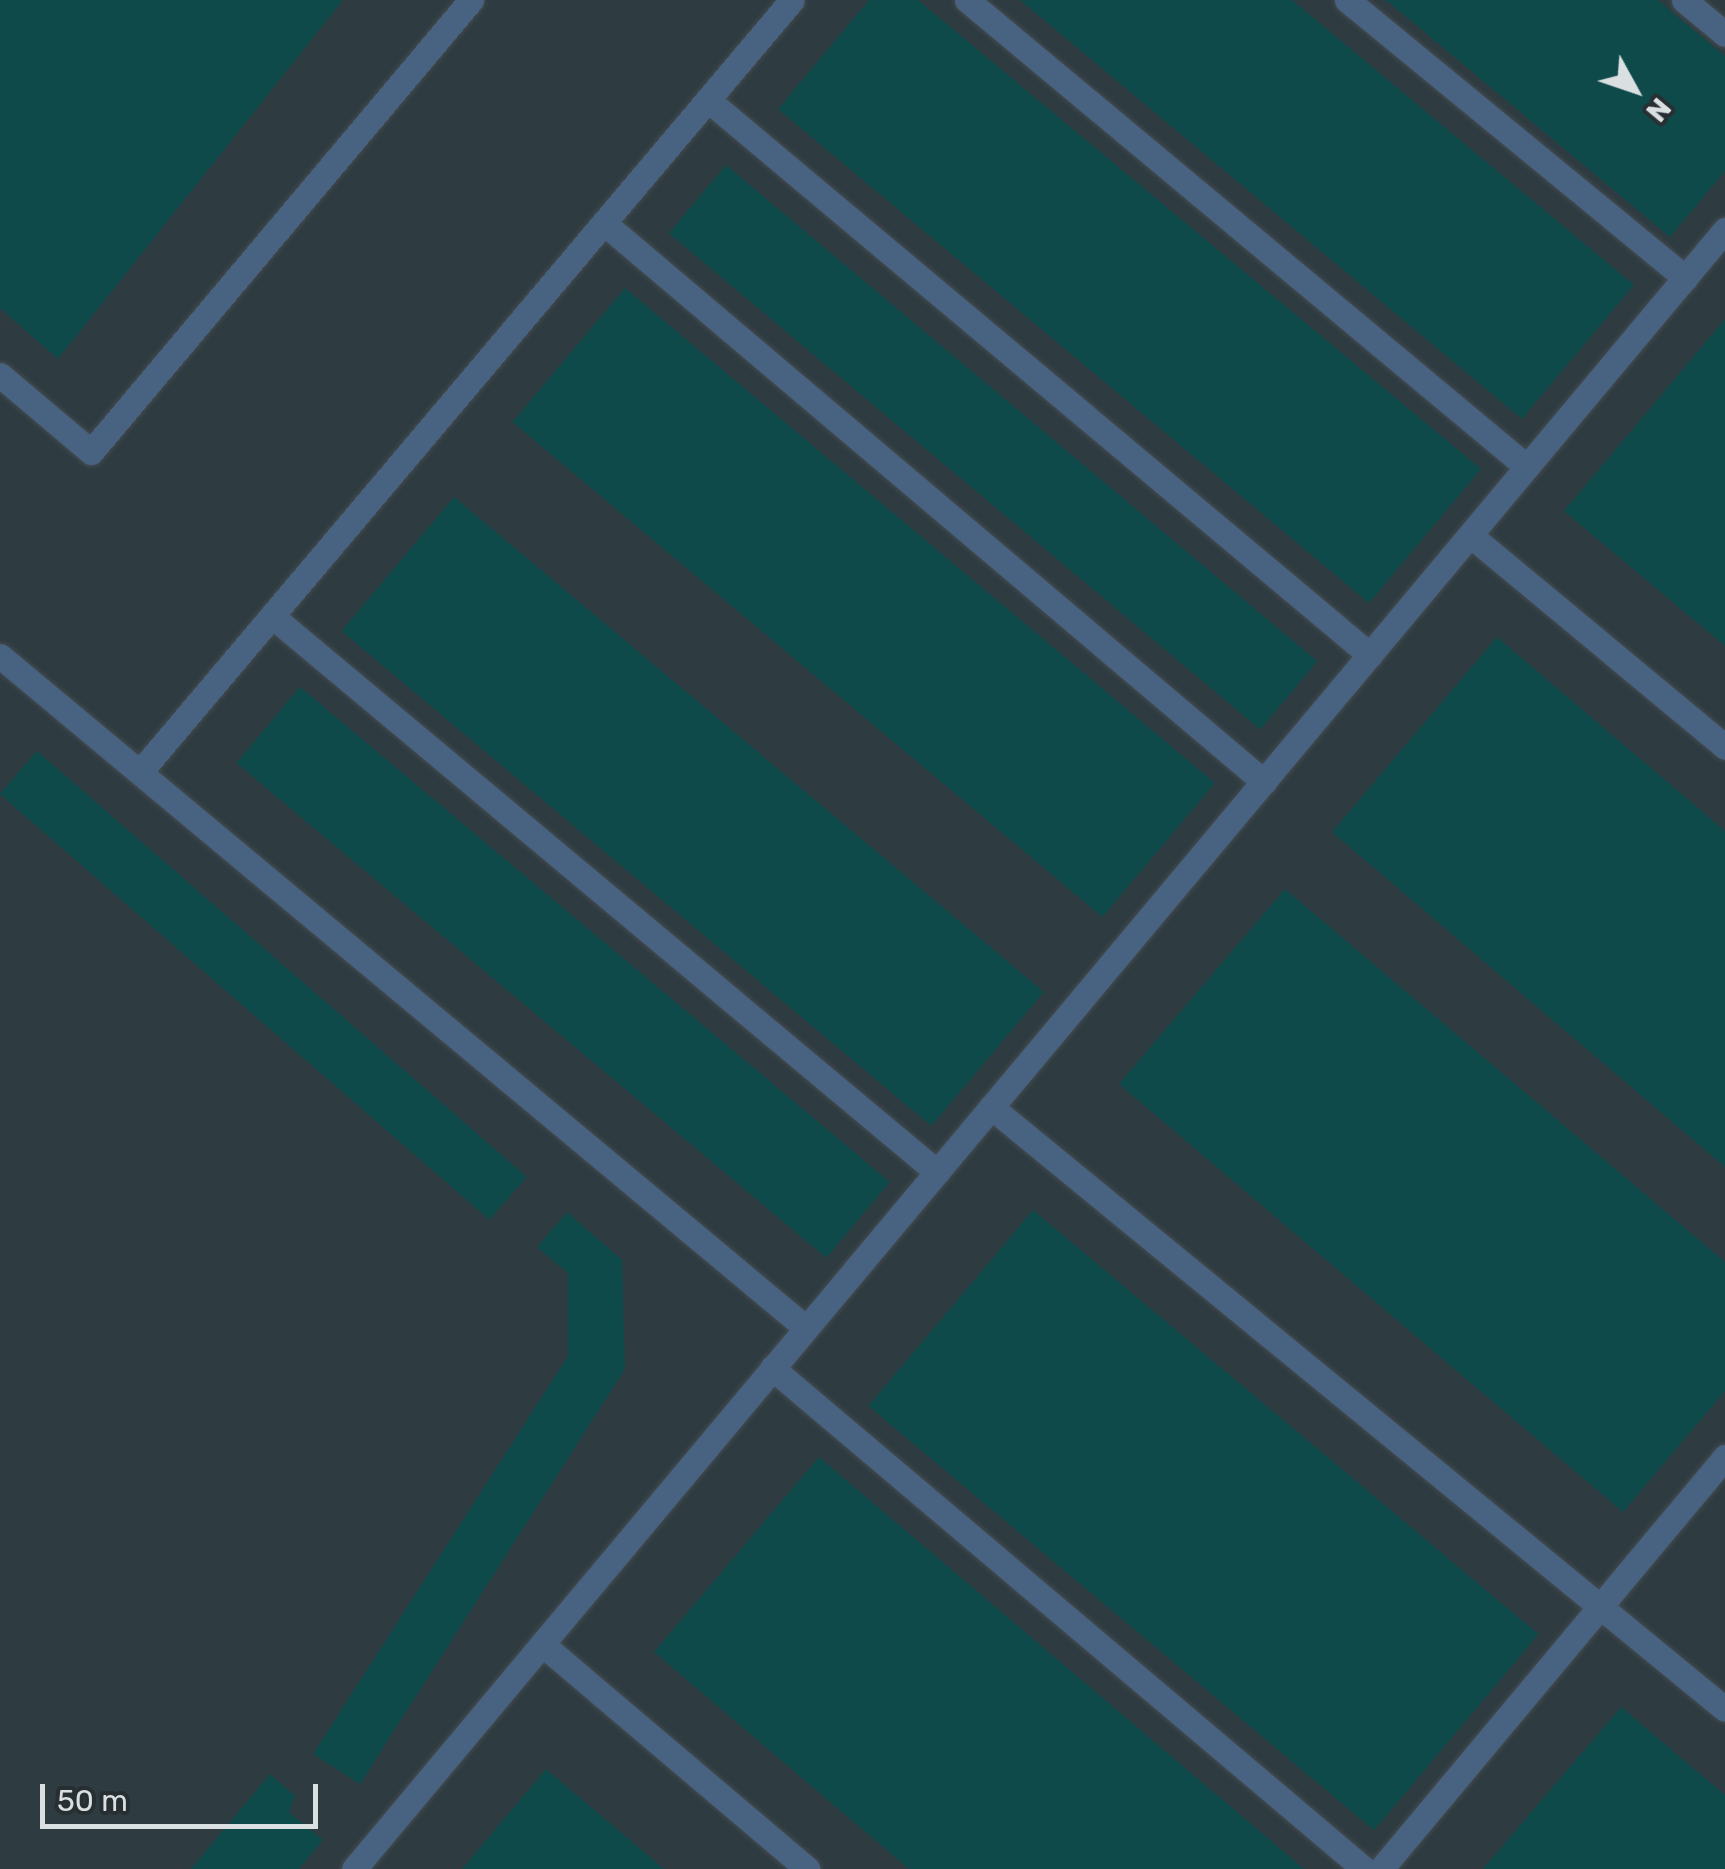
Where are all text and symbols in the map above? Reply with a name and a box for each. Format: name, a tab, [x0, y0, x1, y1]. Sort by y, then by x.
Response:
north arrow	[1585, 40, 1685, 140]
text: N	[1639, 91, 1677, 128]
scale bar	[45, 1764, 322, 1826]
text: 50 m	[57, 1783, 128, 1819]

